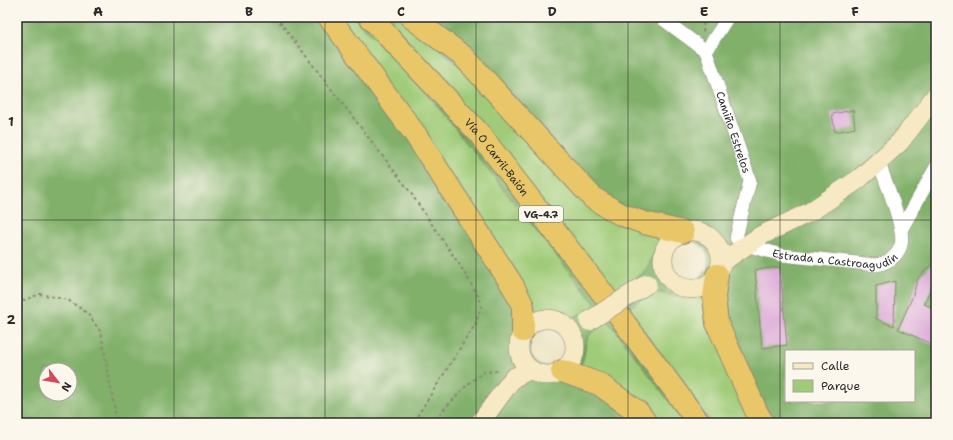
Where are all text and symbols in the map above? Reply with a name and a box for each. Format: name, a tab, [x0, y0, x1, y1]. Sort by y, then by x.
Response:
text: A	[93, 3, 103, 20]
text: B	[245, 3, 253, 20]
text: C	[397, 3, 405, 20]
text: D	[547, 3, 557, 20]
text: E	[700, 3, 709, 20]
text: F	[851, 3, 859, 20]
street label: Camiño Estrelos	[713, 89, 754, 175]
text: 1	[8, 113, 14, 130]
street label: Vía O Carril-Baión	[461, 115, 532, 199]
road number: VG-4.7	[519, 206, 563, 222]
street label: Estrada a Castroagudín	[770, 245, 901, 272]
text: 2	[6, 311, 16, 328]
legend	[785, 350, 915, 402]
text: Calle	[821, 358, 850, 374]
north arrow	[38, 362, 78, 402]
text: Parque	[821, 378, 860, 394]
text: N	[57, 379, 75, 395]

